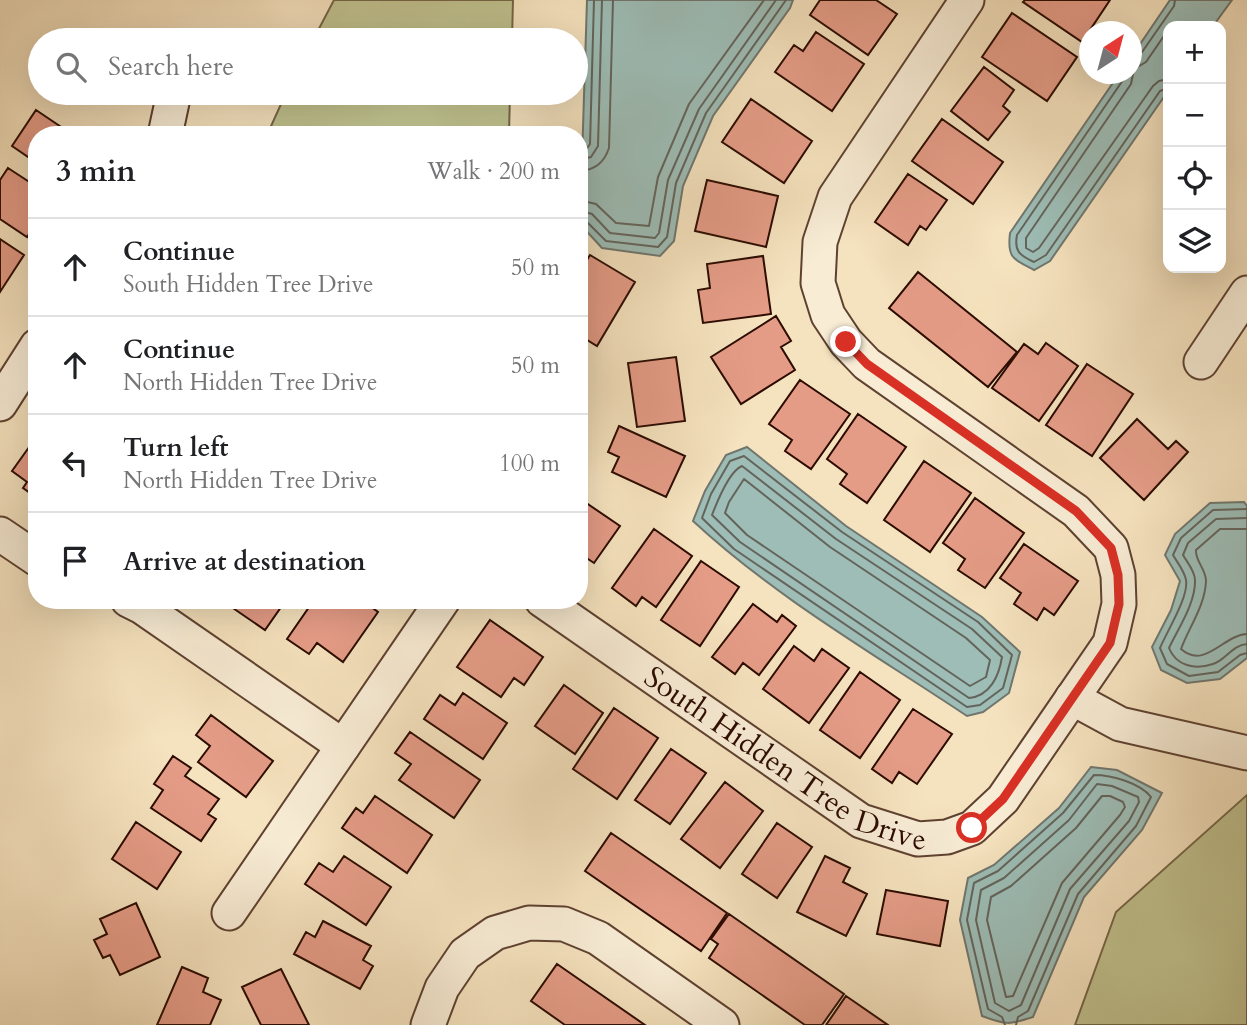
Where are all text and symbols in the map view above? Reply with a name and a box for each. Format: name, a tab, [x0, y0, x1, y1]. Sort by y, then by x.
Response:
north arrow	[1079, 21, 1142, 84]
map controls	[1163, 21, 1226, 273]
button: +	[1163, 21, 1226, 84]
search box	[28, 28, 588, 105]
icon: search	[52, 48, 90, 86]
text: Search here	[108, 49, 234, 84]
button: −	[1163, 84, 1226, 147]
button: locate	[1163, 147, 1226, 210]
text: 3 min	[56, 151, 136, 192]
text: Walk · 200 m	[427, 156, 560, 187]
button: layers	[1163, 210, 1226, 273]
text: Continue	[123, 234, 235, 269]
icon: ahead	[56, 248, 94, 286]
text: 50 m	[511, 252, 560, 283]
text: South Hidden Tree Drive	[123, 269, 373, 300]
route end	[830, 326, 861, 357]
text: Continue	[123, 332, 235, 367]
icon: ahead	[56, 346, 94, 384]
text: 50 m	[511, 350, 560, 381]
text: North Hidden Tree Drive	[123, 367, 377, 398]
text: Turn left	[123, 430, 228, 465]
icon: left	[56, 444, 94, 482]
text: 100 m	[499, 448, 560, 479]
text: North Hidden Tree Drive	[123, 465, 377, 496]
icon: arrive	[56, 542, 94, 580]
text: Arrive at destination	[123, 544, 366, 579]
street label: South Hidden Tree Drive	[636, 656, 927, 860]
route start	[956, 812, 987, 843]

